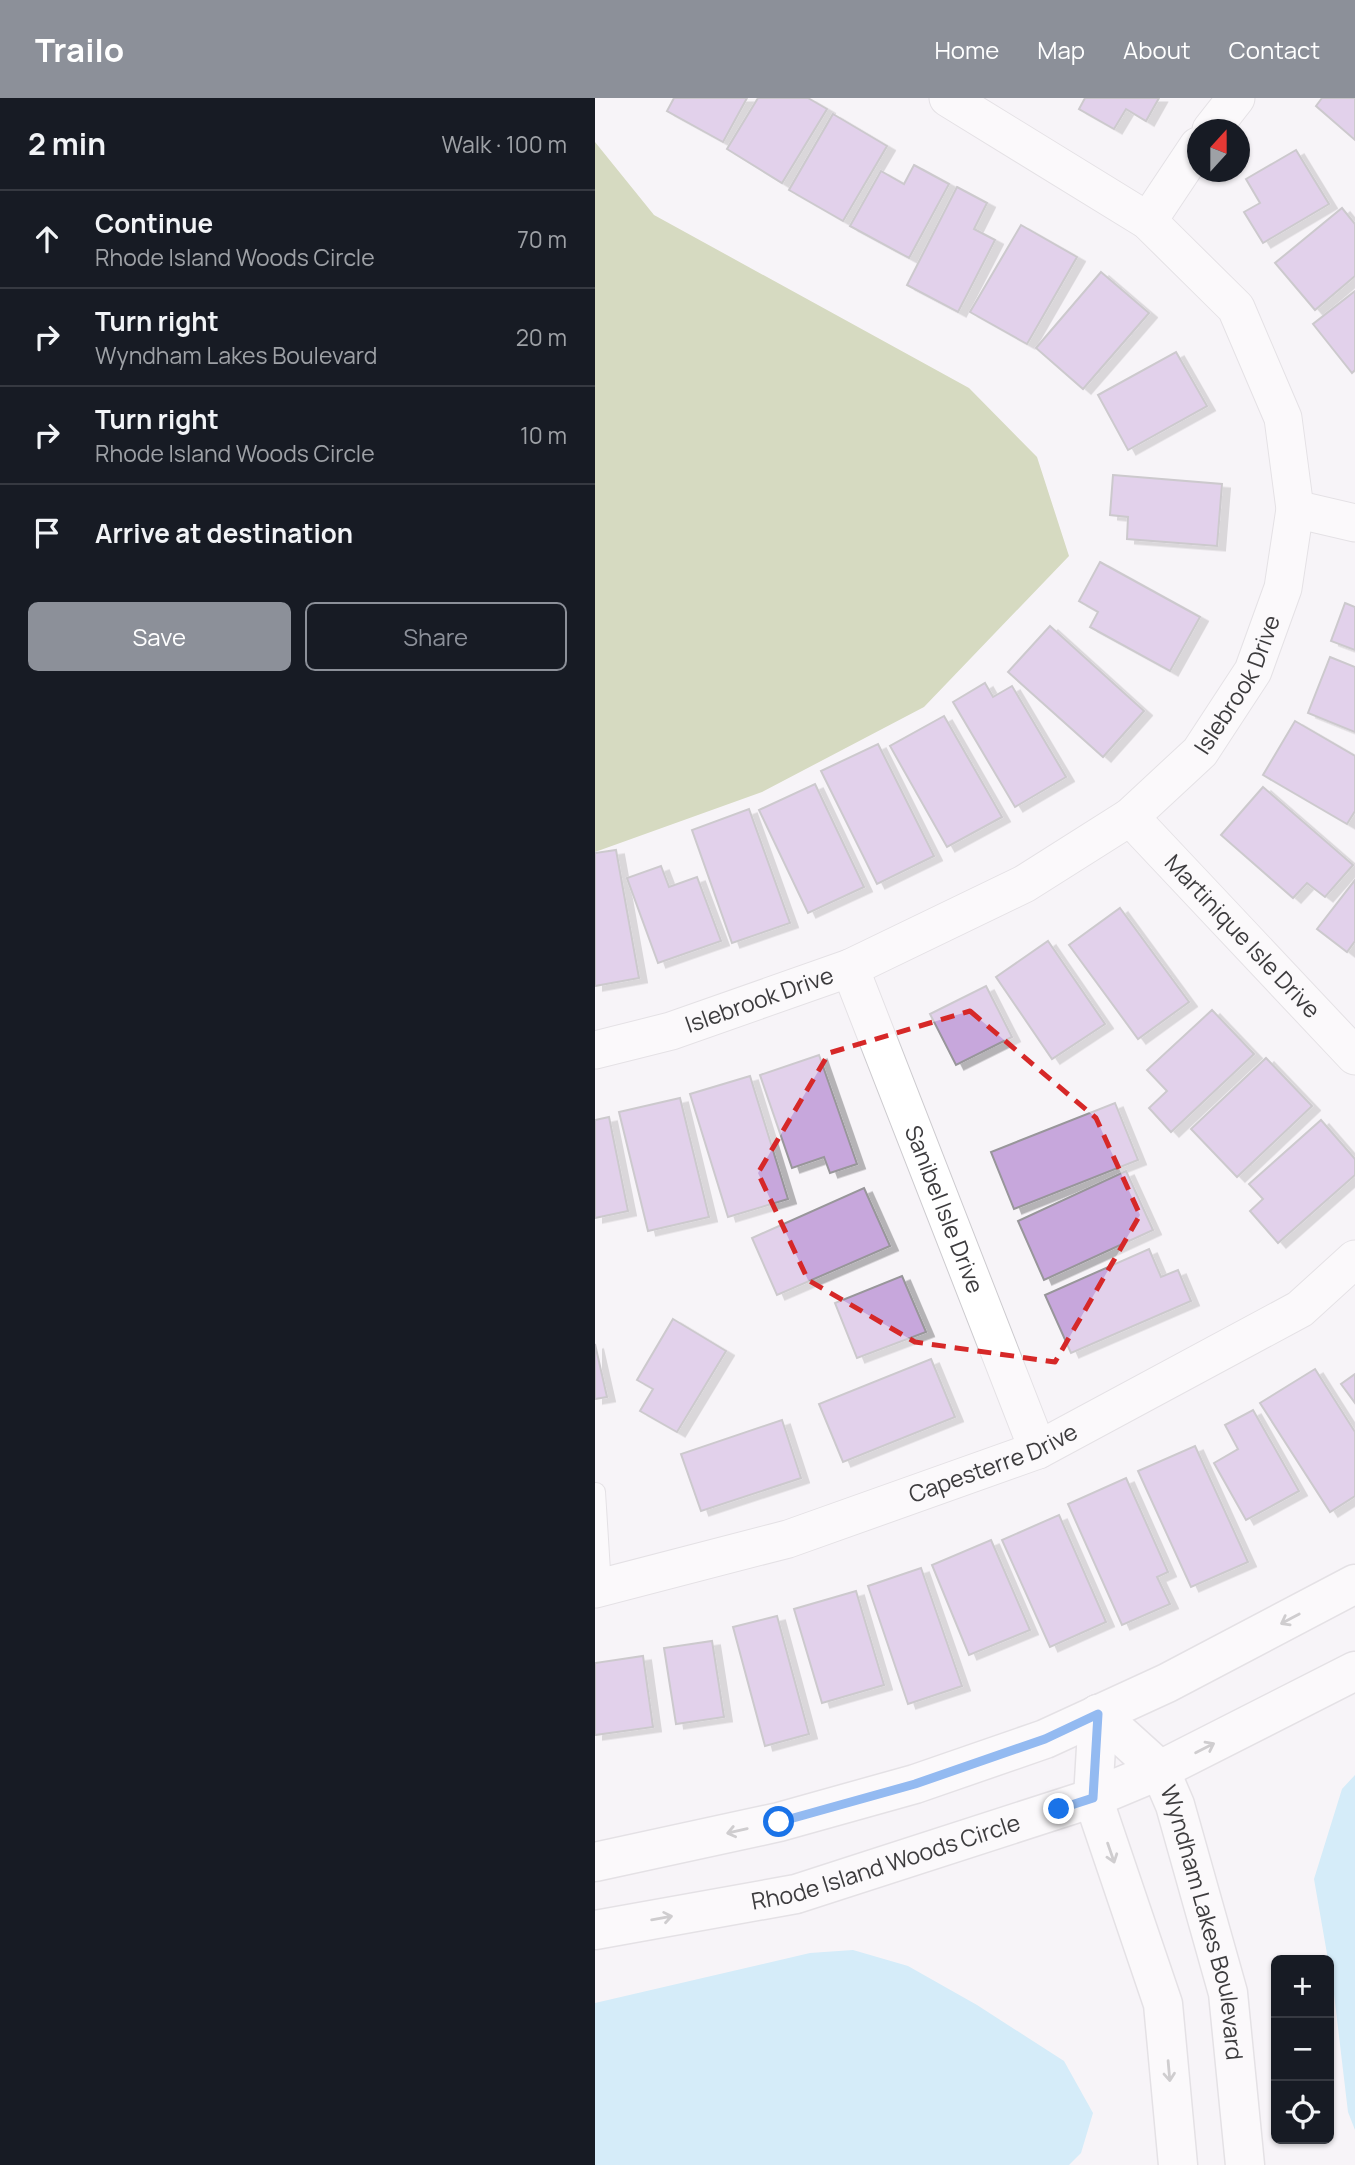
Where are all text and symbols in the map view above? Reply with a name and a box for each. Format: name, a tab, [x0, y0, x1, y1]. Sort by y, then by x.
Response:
text: Trailo	[35, 27, 124, 72]
text: Home	[934, 33, 999, 66]
text: Map	[1037, 33, 1085, 66]
text: About	[1123, 33, 1191, 66]
text: Contact	[1229, 33, 1320, 66]
north arrow	[1187, 119, 1250, 182]
text: 2 min	[28, 123, 106, 164]
text: Walk · 100 m	[441, 128, 567, 160]
text: Continue	[95, 205, 213, 241]
icon: ahead	[28, 220, 66, 258]
text: 70 m	[517, 223, 567, 255]
text: Rhode Island Woods Circle	[95, 241, 375, 273]
text: Turn right	[95, 303, 219, 339]
icon: right	[28, 318, 66, 356]
text: 20 m	[516, 321, 567, 353]
text: Wyndham Lakes Boulevard	[95, 339, 377, 371]
text: Turn right	[95, 401, 219, 437]
icon: right	[28, 416, 66, 454]
text: 10 m	[520, 419, 567, 451]
text: Rhode Island Woods Circle	[95, 437, 375, 469]
icon: arrive	[28, 514, 66, 552]
text: Arrive at destination	[95, 515, 353, 551]
button: Save	[28, 602, 291, 671]
button: Share	[305, 602, 567, 671]
street label: Islebrook Drive	[1186, 610, 1287, 760]
street label: Martinique Isle Drive	[1158, 847, 1328, 1025]
street label: Islebrook Drive	[681, 958, 837, 1040]
street label: Sanibel Isle Drive	[898, 1120, 992, 1298]
street label: Capesterre Drive	[904, 1415, 1083, 1510]
one-way arrow	[1280, 1612, 1301, 1626]
one-way arrow	[1194, 1740, 1215, 1754]
street label: Wyndham Lakes Boulevard	[1153, 1780, 1252, 2061]
route end	[1043, 1793, 1074, 1824]
street label: Rhode Island Woods Circle	[749, 1806, 1024, 1917]
route start	[763, 1806, 794, 1837]
one-way arrow	[726, 1825, 749, 1839]
one-way arrow	[1106, 1841, 1118, 1863]
one-way arrow	[650, 1911, 673, 1924]
map controls	[1271, 1955, 1334, 2144]
button: +	[1271, 1955, 1334, 2018]
button: −	[1271, 2018, 1334, 2081]
one-way arrow	[1163, 2060, 1176, 2082]
button: locate	[1271, 2081, 1334, 2144]

